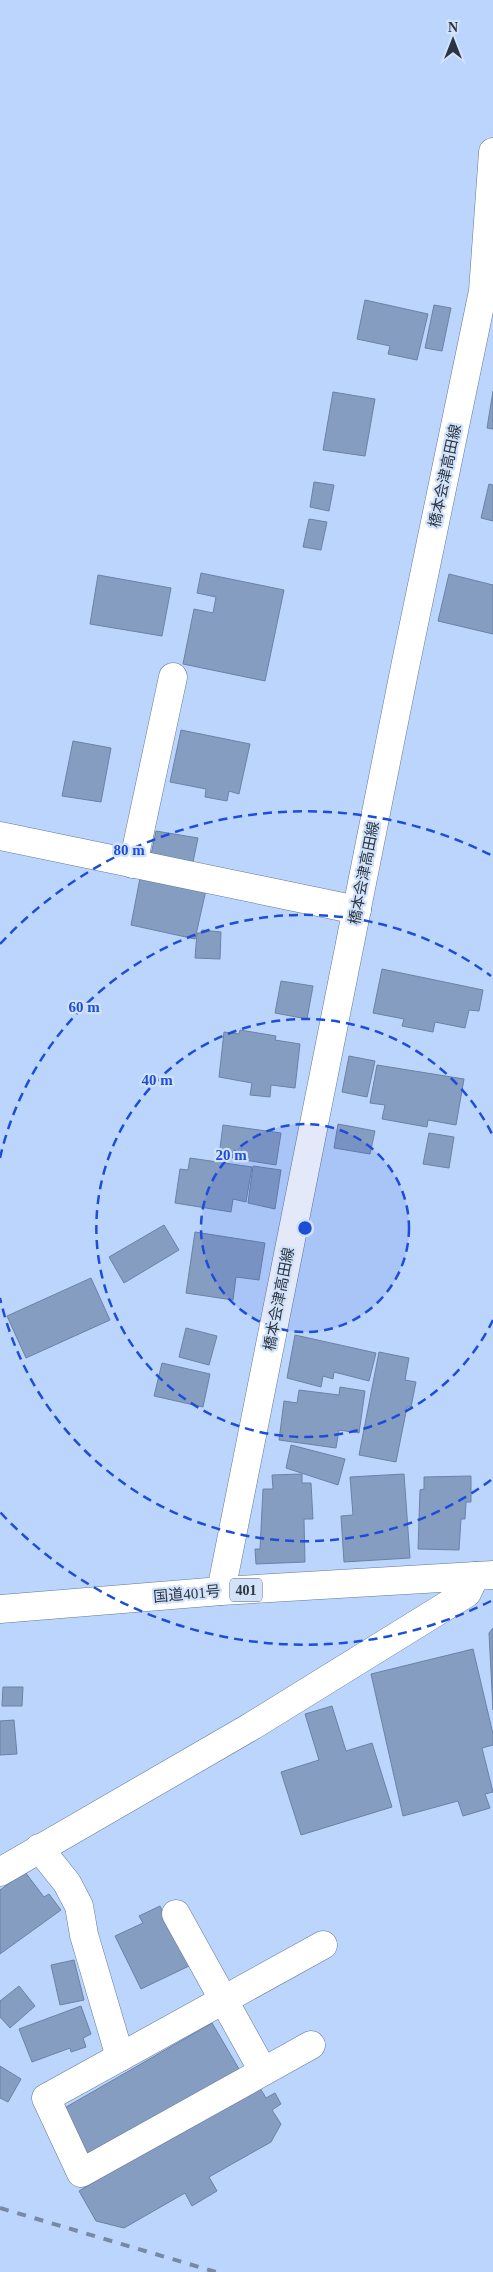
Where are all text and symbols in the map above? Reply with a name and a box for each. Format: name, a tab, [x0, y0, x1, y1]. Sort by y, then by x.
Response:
north arrow	[428, 15, 478, 65]
text: N	[448, 20, 458, 35]
street label: 橋本会津高田線	[426, 423, 464, 529]
street label: 橋本会津高田線	[346, 820, 382, 926]
text: 80 m	[113, 842, 145, 858]
text: 60 m	[68, 999, 100, 1015]
text: 40 m	[141, 1072, 173, 1088]
text: 20 m	[215, 1147, 247, 1163]
centre of rings	[296, 1219, 314, 1237]
street label: 橋本会津高田線	[261, 1246, 297, 1352]
road number: 401	[230, 1578, 262, 1602]
street label: 国道401号	[153, 1583, 221, 1605]

